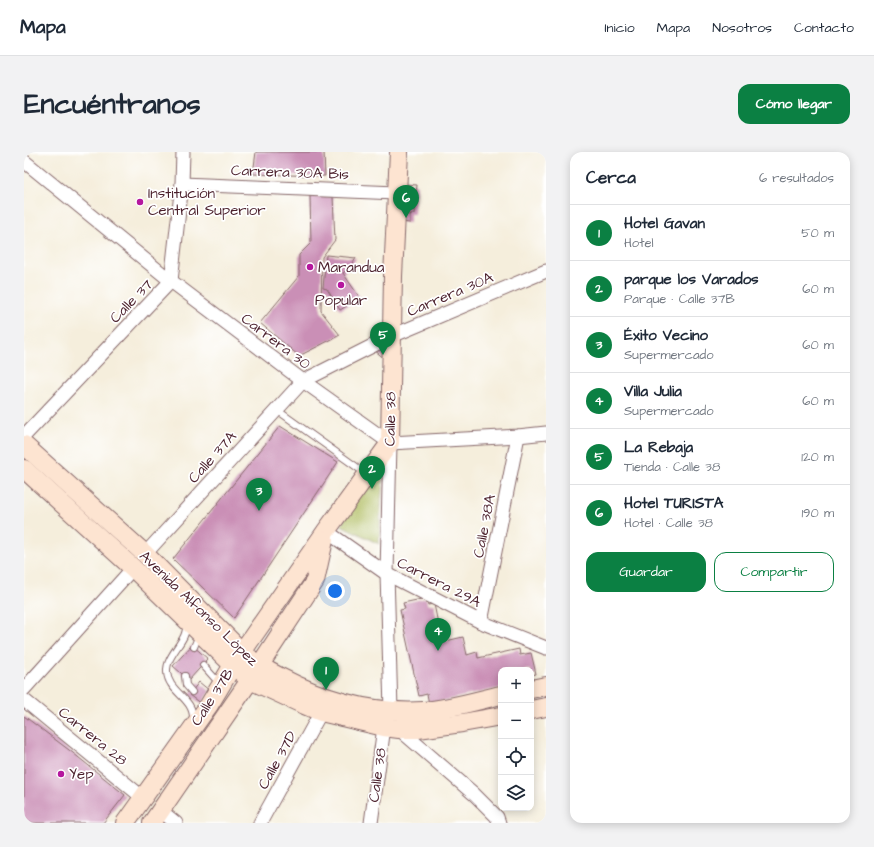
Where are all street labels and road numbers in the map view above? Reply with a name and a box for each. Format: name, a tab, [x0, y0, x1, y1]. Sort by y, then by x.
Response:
street label: Carrera 30A Bis	[231, 160, 350, 185]
street label: Carrera 30A	[404, 267, 497, 322]
street label: Calle 37	[105, 275, 158, 328]
street label: Carrera 30	[237, 308, 315, 375]
street label: Calle 38	[380, 391, 401, 446]
street label: Calle 37A	[183, 426, 242, 488]
street label: Calle 38A	[468, 492, 501, 560]
street label: Avenida Alfonso López	[134, 546, 263, 671]
street label: Carrera 29A	[393, 552, 485, 613]
street label: Calle 37B	[186, 664, 239, 730]
street label: Carrera 28	[54, 702, 132, 771]
street label: Calle 37D	[253, 727, 302, 793]
street label: Calle 38	[363, 746, 392, 803]

